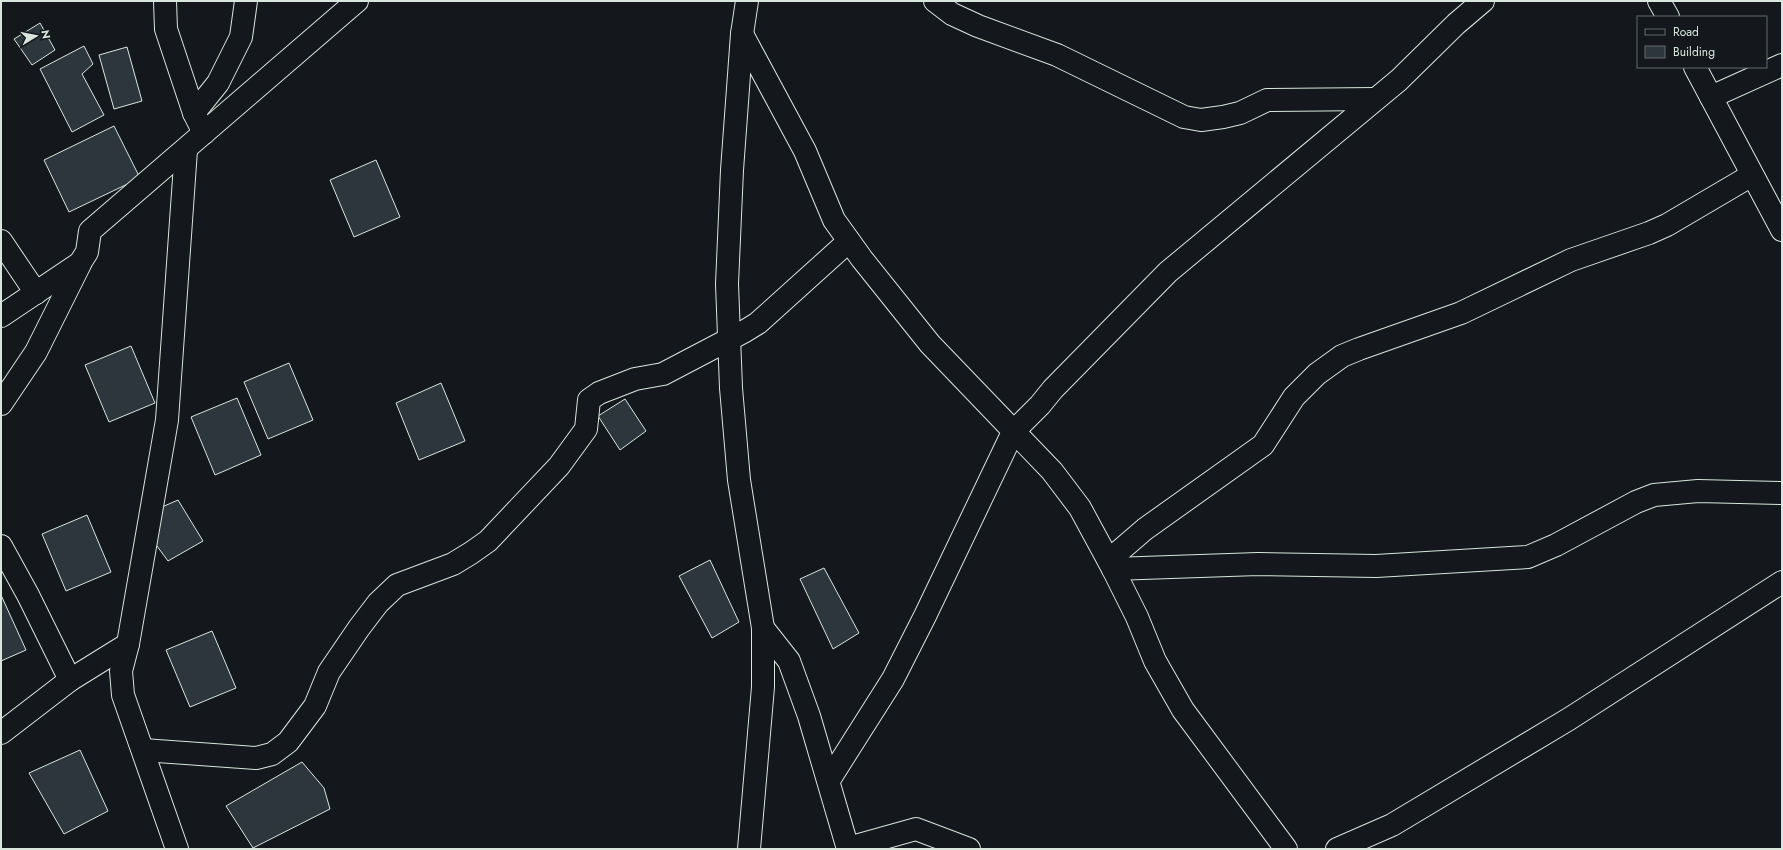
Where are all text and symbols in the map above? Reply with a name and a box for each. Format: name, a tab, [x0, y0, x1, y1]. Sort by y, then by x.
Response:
north arrow	[16, 16, 56, 56]
legend	[1637, 16, 1767, 68]
text: Road	[1673, 23, 1699, 41]
text: N	[37, 29, 54, 40]
text: Building	[1673, 43, 1715, 61]

